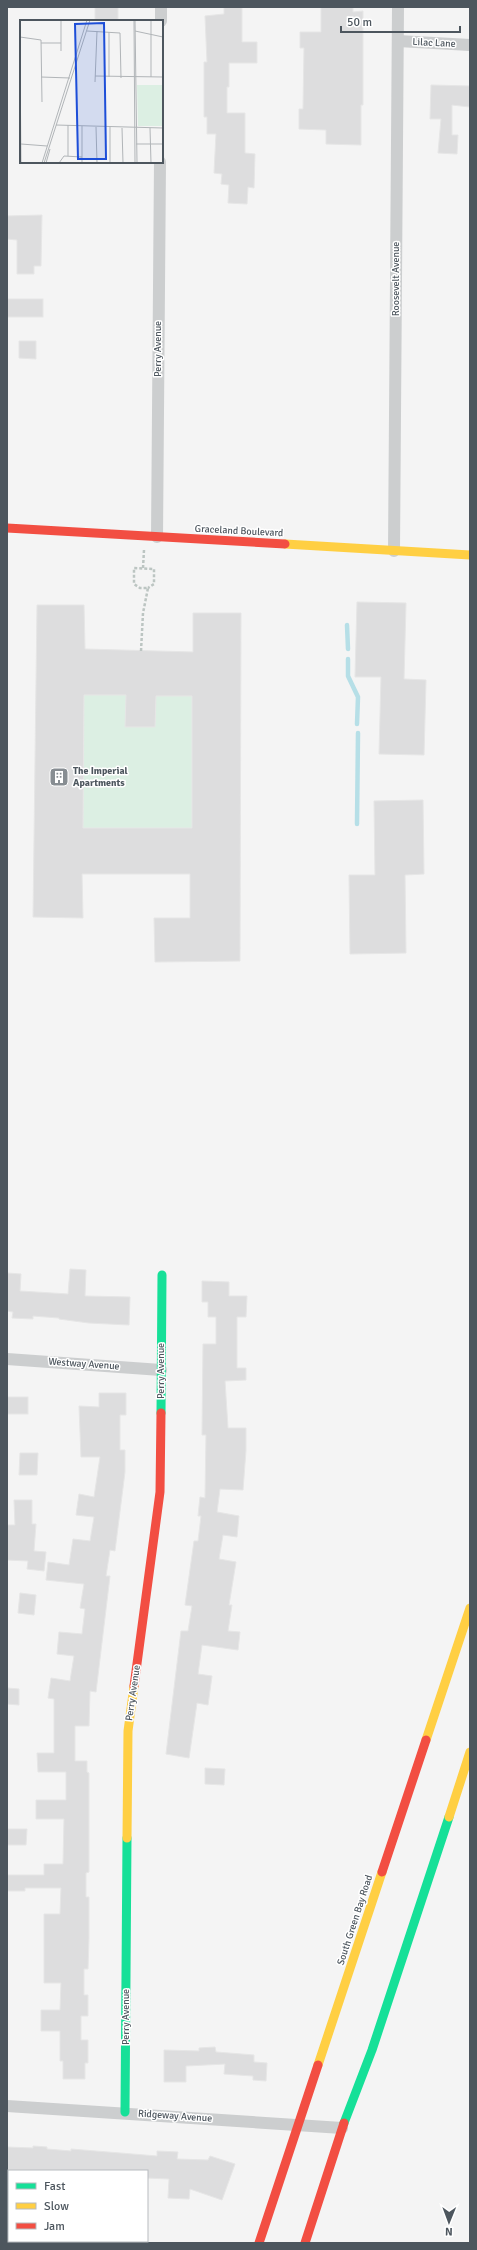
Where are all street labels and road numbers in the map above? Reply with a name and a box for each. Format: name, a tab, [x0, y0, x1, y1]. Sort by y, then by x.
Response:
street label: Lilac Lane	[412, 36, 456, 50]
street label: Roosevelt Avenue	[390, 242, 402, 316]
street label: Perry Avenue	[152, 321, 164, 377]
street label: Graceland Boulevard	[194, 523, 284, 539]
street label: Perry Avenue	[155, 1343, 167, 1399]
street label: Westway Avenue	[48, 1356, 120, 1372]
street label: Perry Avenue	[123, 1664, 143, 1722]
street label: South Green Bay Road	[335, 1873, 375, 1967]
street label: Perry Avenue	[120, 1989, 132, 2045]
street label: Ridgeway Avenue	[137, 2107, 213, 2125]

